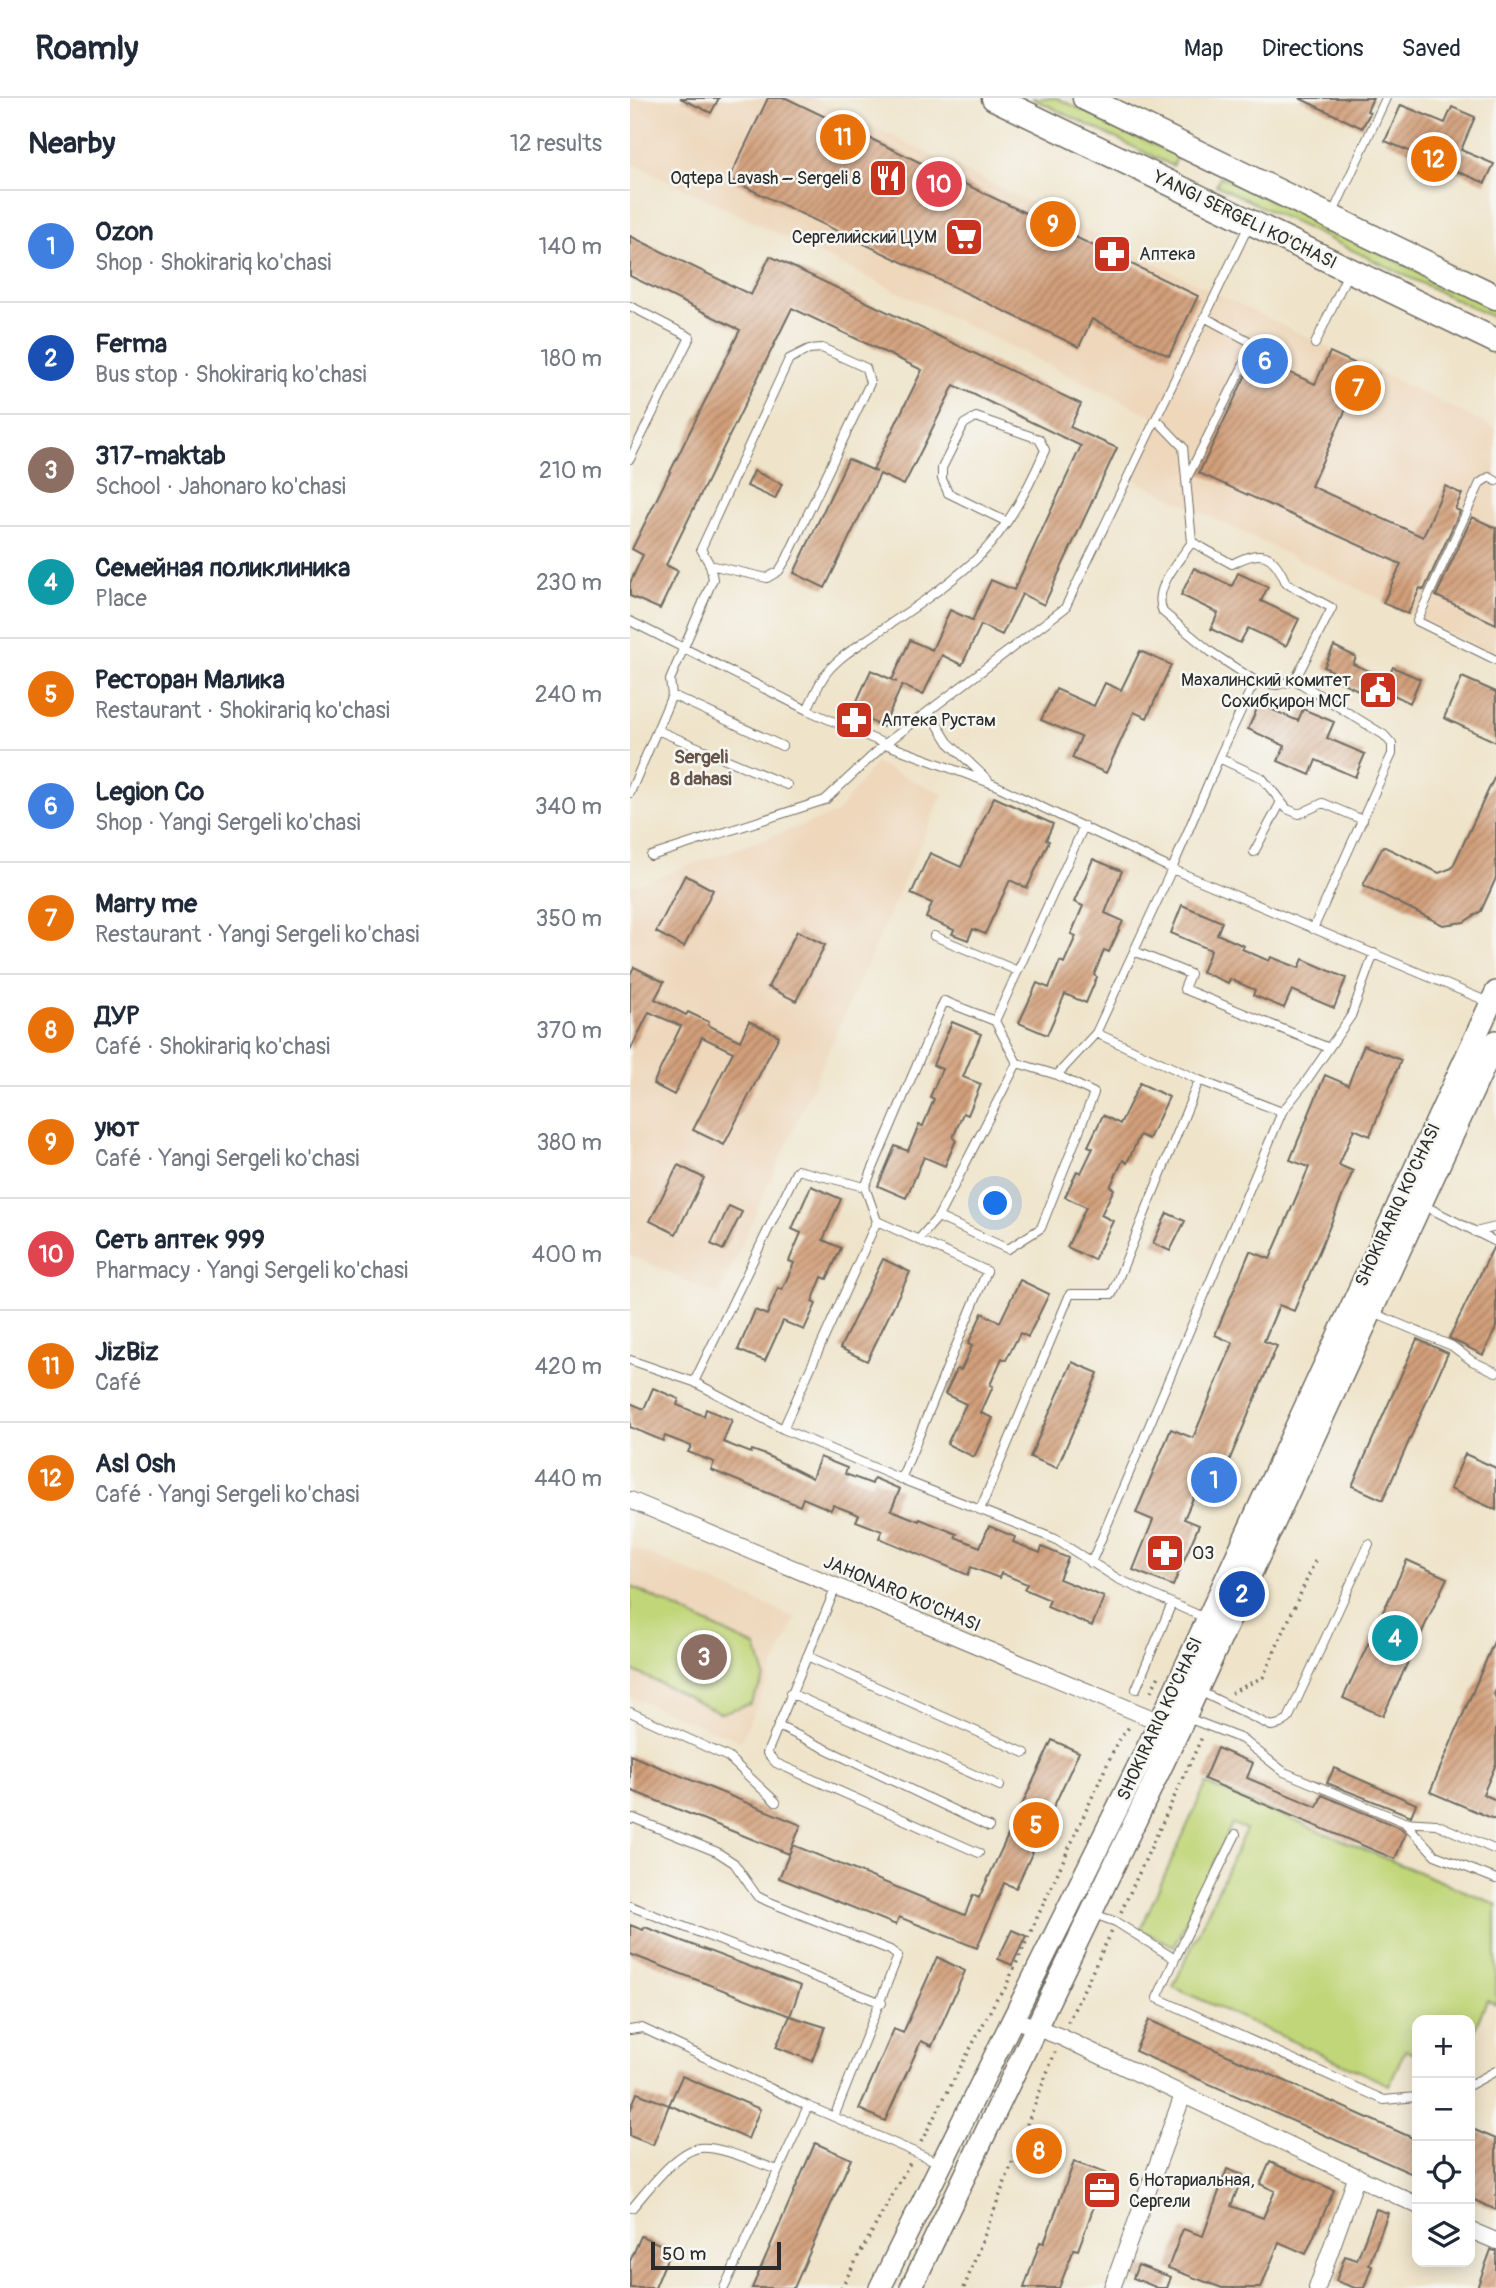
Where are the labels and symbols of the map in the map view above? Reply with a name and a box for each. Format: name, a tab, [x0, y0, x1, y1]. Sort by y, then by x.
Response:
pin: 11	[820, 111, 866, 163]
pin: 12	[1411, 133, 1457, 185]
restaurant icon: Oqtepa Lavash – Sergeli 8	[867, 157, 909, 199]
pin: 10	[916, 158, 962, 210]
street label: YANGI SERGELI KO'CHASI	[1148, 165, 1341, 275]
place label: Oqtepa Lavash – Sergeli 8	[670, 167, 861, 190]
pin: 9	[1030, 198, 1076, 250]
supermarket icon: Сергелийский ЦУМ	[943, 216, 985, 258]
place label: Сергелийский ЦУМ	[792, 226, 937, 249]
pharmacy icon: Аптека	[1091, 233, 1133, 275]
place label: Аптека	[1139, 243, 1195, 266]
pin: 6	[1242, 335, 1288, 387]
pin: 7	[1335, 362, 1381, 414]
place label: Махалинский комитет Сохибқирон МСГ	[1181, 669, 1351, 713]
public building icon: Махалинский комитет Сохибқирон МСГ	[1357, 669, 1399, 711]
pharmacy icon: Аптека Рустам	[833, 699, 875, 741]
place label: Аптека Рустам	[881, 709, 996, 732]
district label: Sergeli 8 dahasi	[670, 745, 732, 791]
street label: SHOKIRARIQ KO'CHASI	[1350, 1120, 1446, 1290]
your location	[978, 1186, 1012, 1220]
pin: 1	[1191, 1454, 1237, 1506]
pharmacy icon: 03	[1144, 1532, 1186, 1574]
place label: 03	[1192, 1542, 1214, 1565]
street label: JAHONARO KO'CHASI	[820, 1551, 984, 1637]
pin: 2	[1219, 1568, 1265, 1620]
pin: 4	[1372, 1612, 1418, 1664]
pin: 3	[681, 1631, 727, 1683]
street label: SHOKIRARIQ KO'CHASI	[1112, 1634, 1208, 1804]
pin: 5	[1013, 1799, 1059, 1851]
pin: 8	[1016, 2125, 1062, 2177]
office icon: 6 Нотариальная, Сергели	[1081, 2169, 1123, 2211]
place label: 6 Нотариальная, Сергели	[1129, 2169, 1255, 2213]
scale bar	[651, 2239, 780, 2271]

